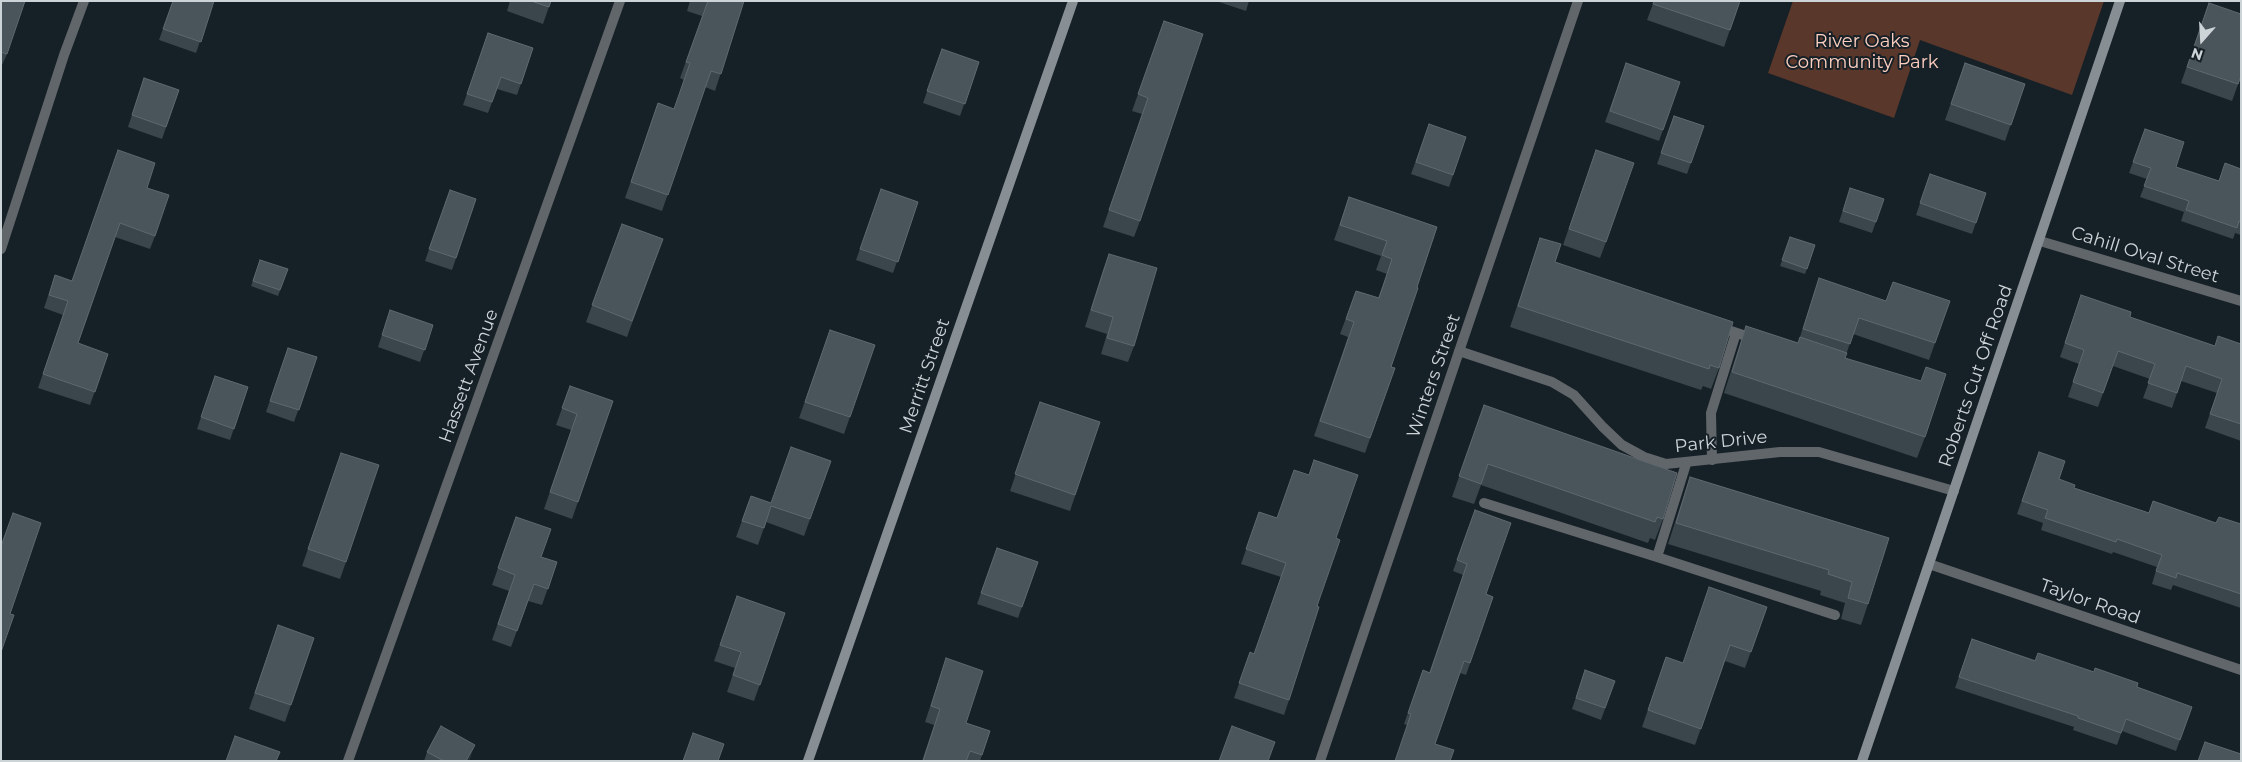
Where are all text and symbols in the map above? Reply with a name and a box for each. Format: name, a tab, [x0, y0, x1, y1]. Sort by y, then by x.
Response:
north arrow	[2177, 15, 2227, 65]
park label: River Oaks Community Park	[1785, 31, 1939, 74]
text: N	[2189, 44, 2205, 65]
street label: Cahill Oval Street	[2068, 222, 2222, 288]
street label: Roberts Cut Off Road	[1935, 282, 2017, 470]
street label: Hassett Avenue	[435, 306, 503, 446]
street label: Winters Street	[1403, 311, 1465, 441]
street label: Merritt Street	[895, 316, 955, 436]
street label: Park Drive	[1674, 426, 1768, 458]
street label: Taylor Road	[2037, 575, 2143, 629]

